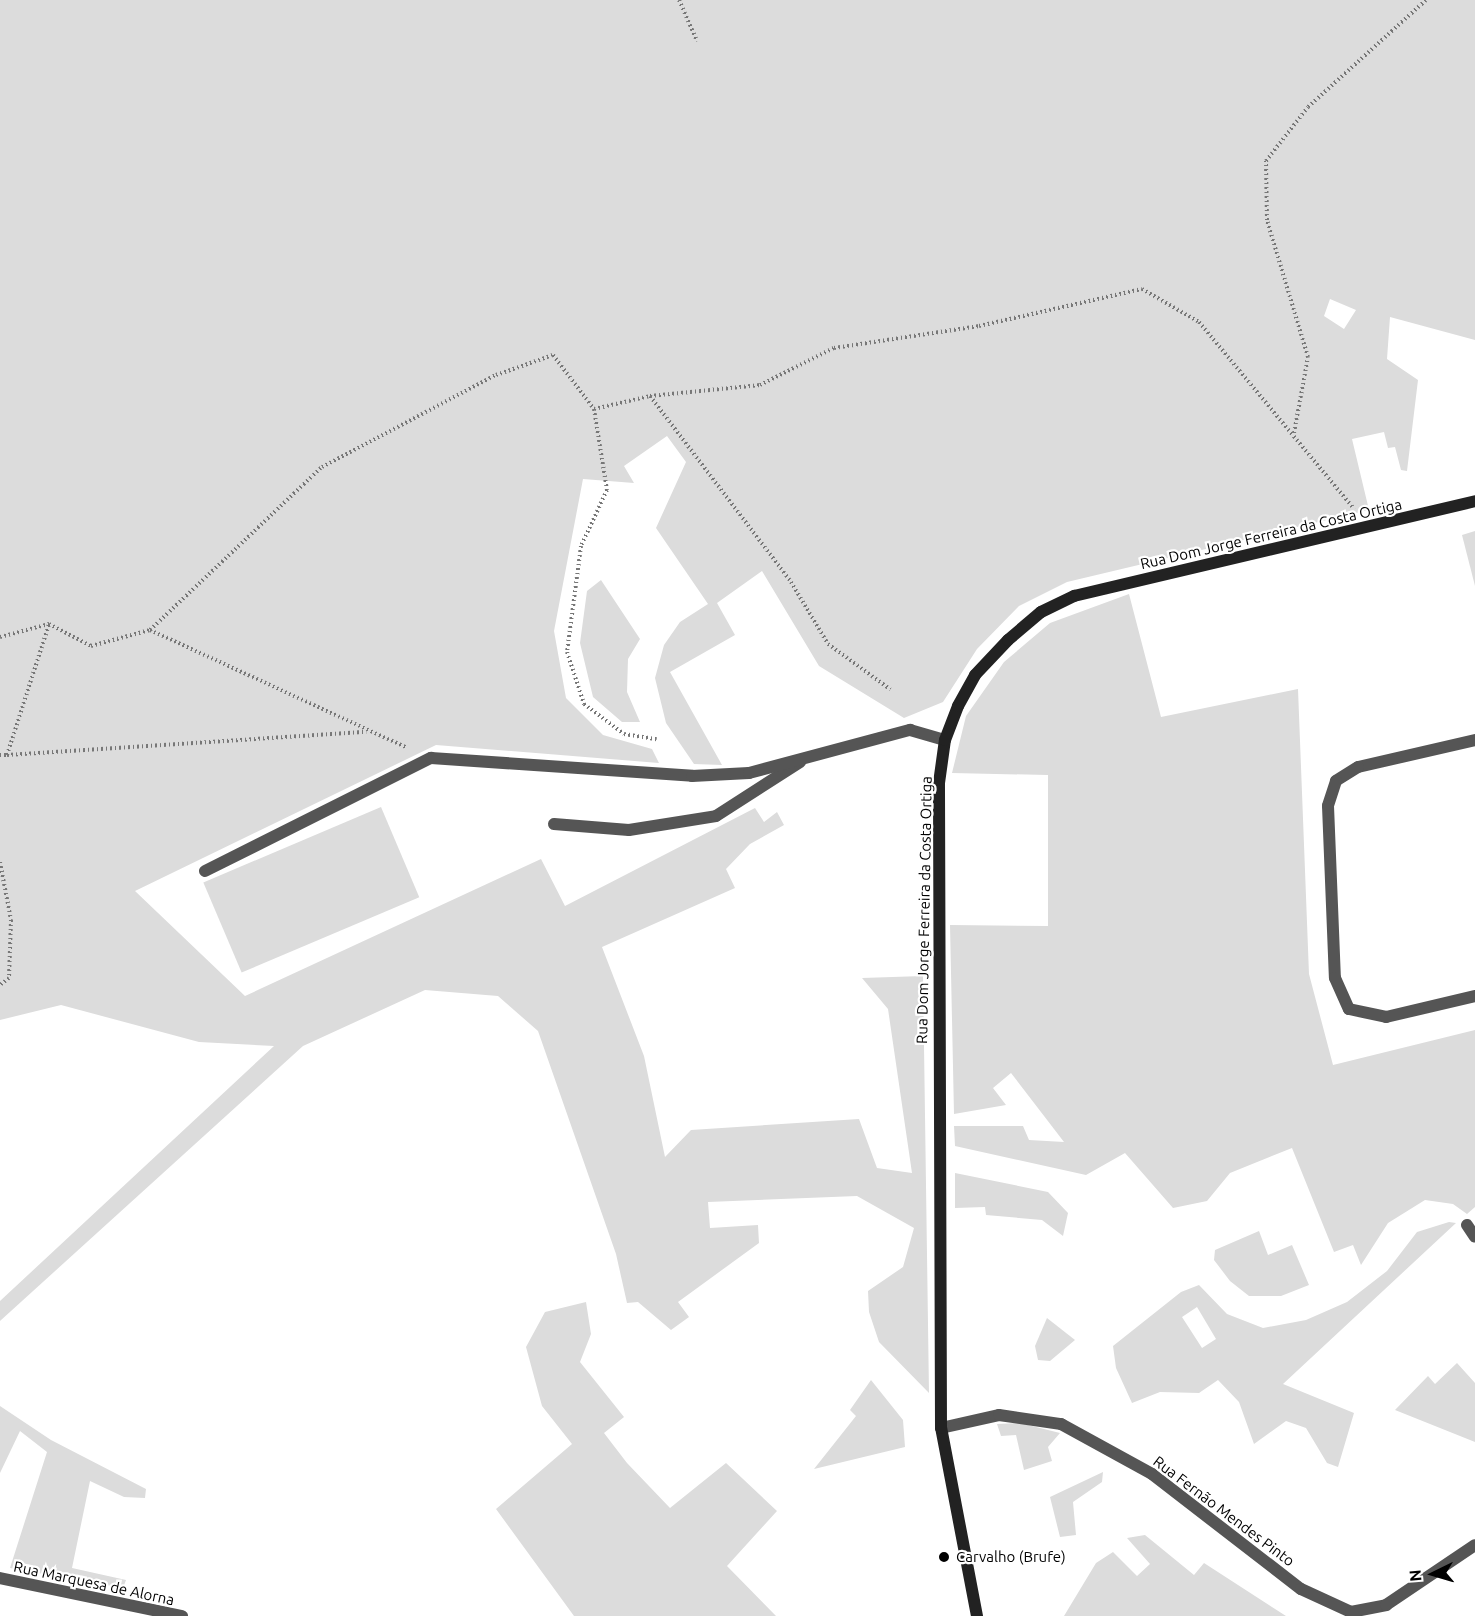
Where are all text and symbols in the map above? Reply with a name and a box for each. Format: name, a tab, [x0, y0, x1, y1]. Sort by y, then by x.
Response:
street label: Rua Dom Jorge Ferreira da Costa Ortiga	[1139, 495, 1403, 573]
street label: Rua Dom Jorge Ferreira da Costa Ortiga	[913, 776, 935, 1044]
street label: Rua Fernão Mendes Pinto	[1150, 1452, 1298, 1570]
north arrow	[1403, 1544, 1463, 1604]
place label: Carvalho (Brufe)	[956, 1548, 1066, 1566]
marker: Carvalho (Brufe)	[937, 1550, 951, 1564]
street label: Rua Marquesa de Alorna	[12, 1557, 176, 1609]
text: N	[1406, 1569, 1425, 1582]

